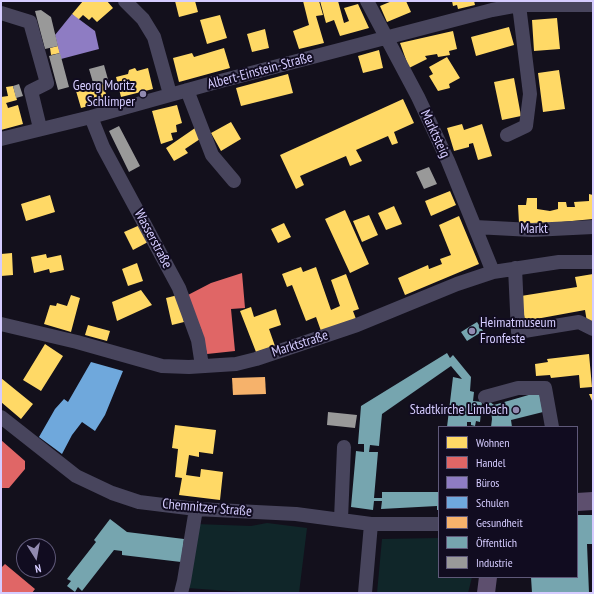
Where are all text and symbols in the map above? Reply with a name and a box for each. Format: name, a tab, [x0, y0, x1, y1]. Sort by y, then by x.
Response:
street label: Albert-Einstein-Straße	[206, 49, 314, 93]
place label: Georg Moritz Schlimper	[73, 78, 135, 110]
marker: Georg Moritz Schlimper	[138, 89, 148, 99]
street label: Marktsteig	[417, 107, 453, 161]
street label: Wasserstraße	[131, 207, 175, 271]
street label: Markt	[520, 221, 548, 237]
place label: Heimatmuseum Fronfeste	[480, 315, 556, 348]
marker: Heimatmuseum Fronfeste	[467, 326, 477, 336]
street label: Marktstraße	[270, 327, 330, 361]
place label: Stadtkirche Limbach	[410, 402, 508, 418]
marker: Stadtkirche Limbach	[511, 405, 521, 415]
legend	[438, 426, 578, 578]
text: Wohnen	[476, 435, 510, 450]
text: Handel	[476, 455, 505, 470]
text: Büros	[476, 475, 499, 490]
text: Schulen	[476, 495, 509, 510]
street label: Chemnitzer Straße	[162, 496, 252, 520]
text: Gesundheit	[476, 515, 523, 530]
text: Öffentlich	[476, 535, 517, 550]
north arrow	[16, 538, 56, 578]
text: Industrie	[476, 555, 513, 570]
text: N	[34, 561, 42, 576]

